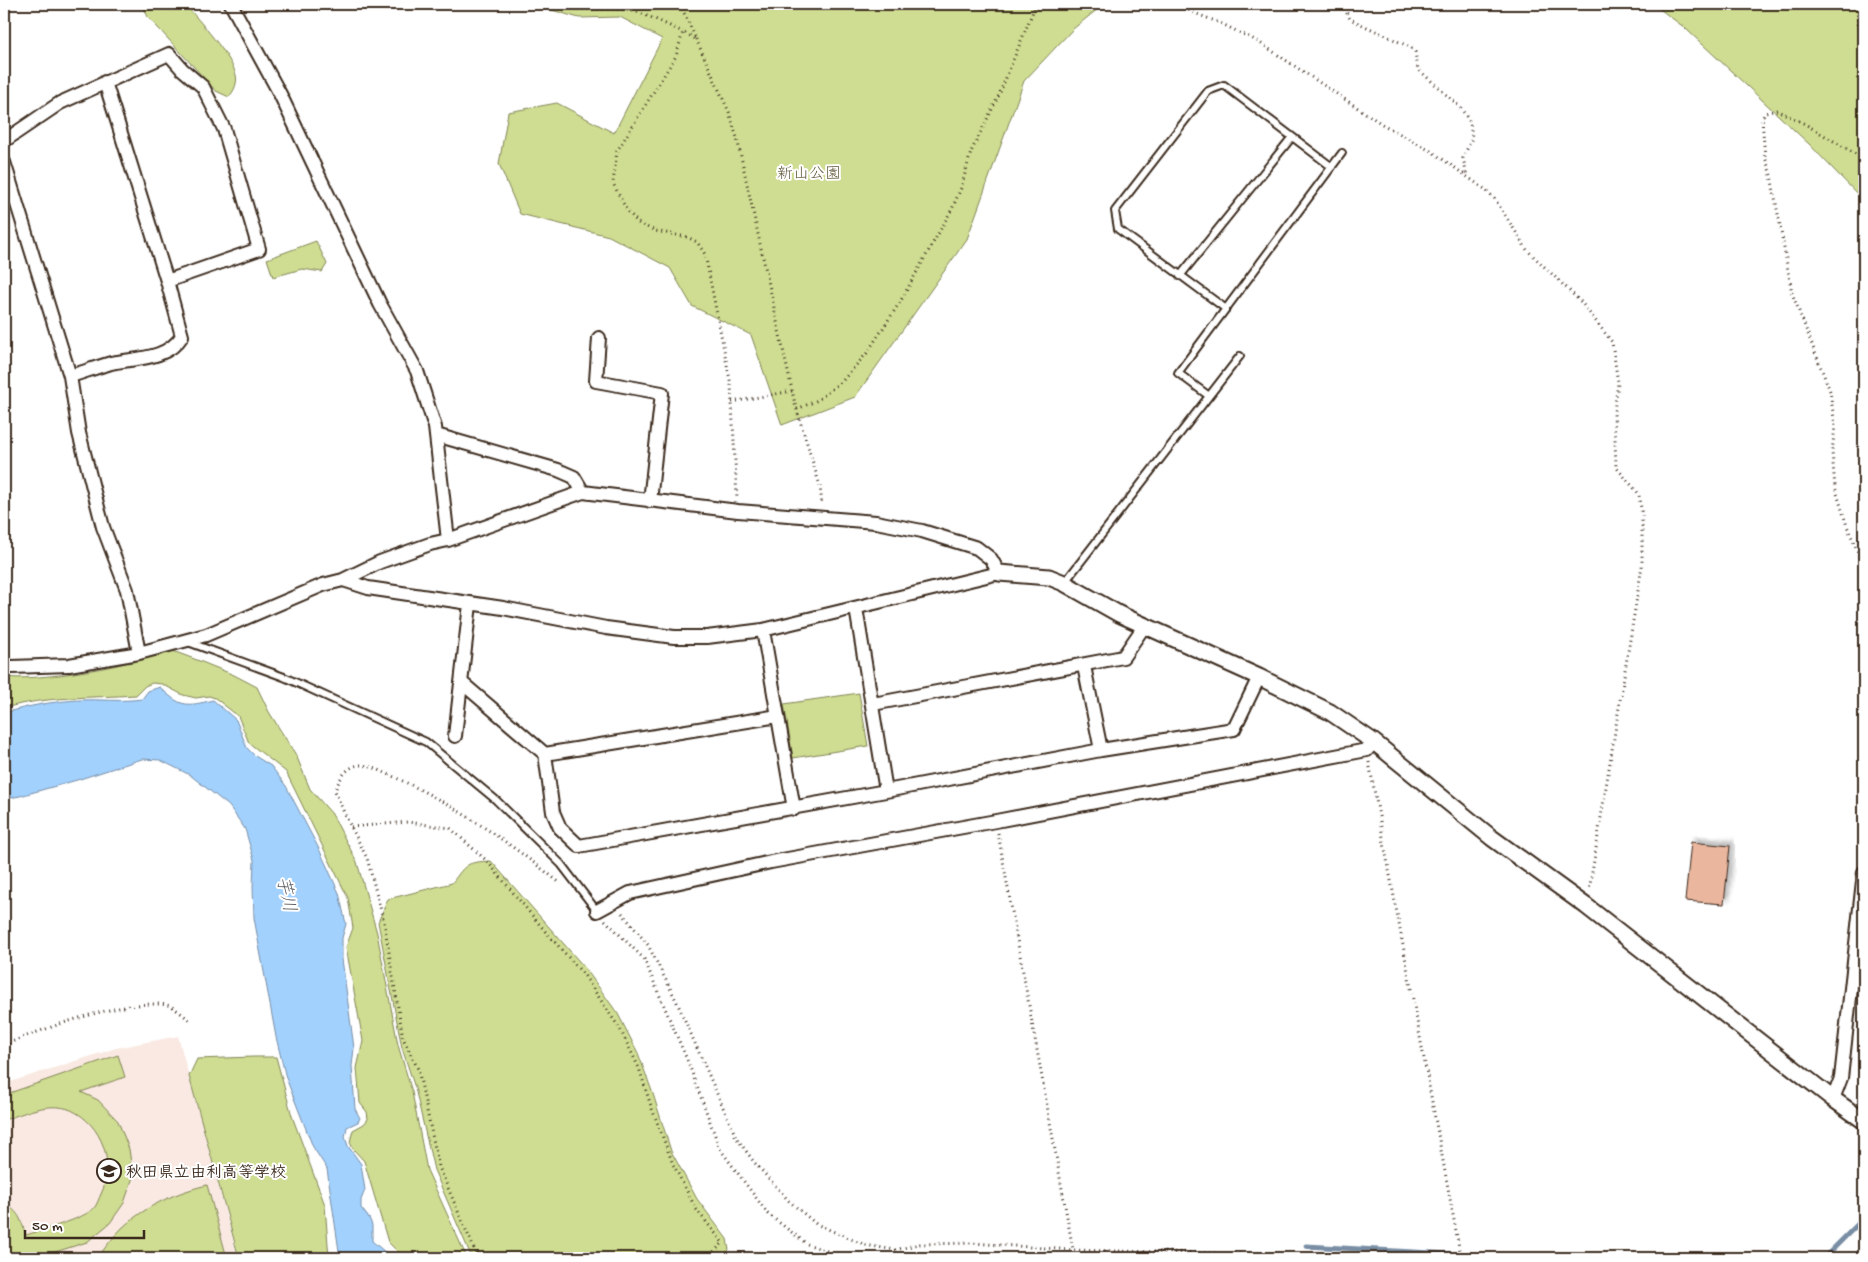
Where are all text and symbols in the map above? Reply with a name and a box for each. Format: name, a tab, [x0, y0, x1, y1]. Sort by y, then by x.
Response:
park label: 新山公園	[777, 165, 841, 185]
water label: 芋川	[271, 875, 300, 914]
school or university icon: 秋田県立由利高等学校	[96, 1158, 122, 1184]
place label: 秋田県立由利高等学校	[126, 1163, 286, 1184]
scale bar	[25, 1207, 144, 1239]
text: 50 m	[32, 1218, 63, 1236]

